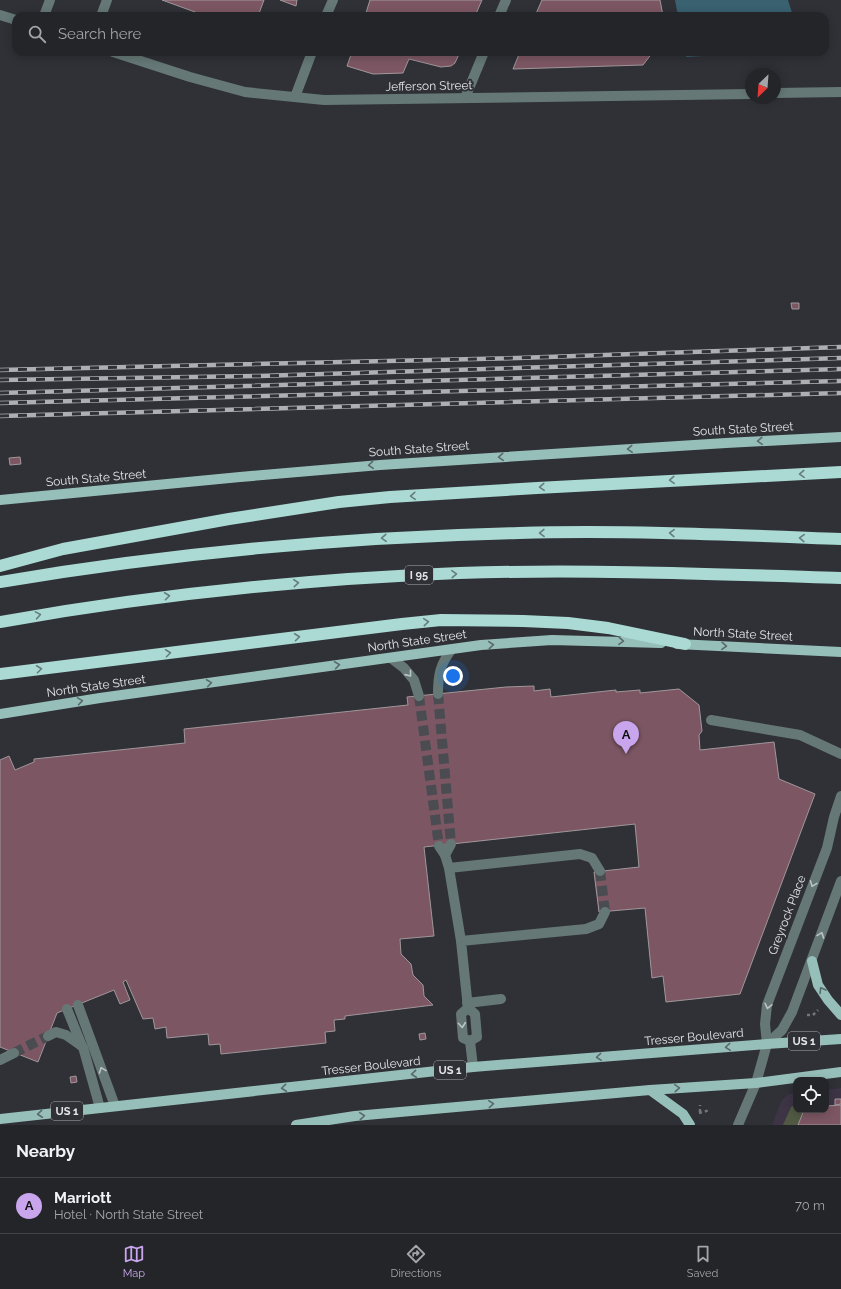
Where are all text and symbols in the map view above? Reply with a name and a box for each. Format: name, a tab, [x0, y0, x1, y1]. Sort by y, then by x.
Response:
search box	[12, 12, 829, 56]
icon: search	[26, 23, 48, 45]
text: Search here	[58, 25, 141, 43]
north arrow	[745, 68, 781, 104]
street label: Jefferson Street	[385, 78, 473, 94]
street label: South State Street	[692, 419, 794, 439]
one-way arrow	[757, 437, 763, 445]
street label: South State Street	[368, 439, 470, 459]
one-way arrow	[627, 445, 633, 454]
one-way arrow	[498, 453, 504, 462]
one-way arrow	[368, 461, 374, 470]
street label: South State Street	[45, 467, 147, 489]
one-way arrow	[799, 470, 805, 479]
one-way arrow	[669, 476, 675, 485]
one-way arrow	[539, 483, 545, 492]
one-way arrow	[410, 491, 416, 500]
one-way arrow	[539, 529, 545, 537]
one-way arrow	[669, 529, 675, 537]
one-way arrow	[381, 534, 387, 542]
one-way arrow	[799, 534, 805, 542]
road number: I 95	[405, 566, 433, 584]
one-way arrow	[451, 569, 457, 578]
one-way arrow	[293, 579, 299, 588]
one-way arrow	[164, 592, 170, 601]
one-way arrow	[35, 611, 42, 620]
one-way arrow	[423, 617, 429, 626]
street label: North State Street	[693, 624, 793, 644]
street label: North State Street	[367, 627, 467, 655]
one-way arrow	[294, 633, 300, 642]
one-way arrow	[618, 637, 624, 646]
one-way arrow	[488, 640, 494, 649]
one-way arrow	[721, 641, 727, 650]
one-way arrow	[165, 649, 171, 658]
one-way arrow	[334, 661, 341, 670]
one-way arrow	[36, 665, 42, 674]
your location	[443, 666, 463, 686]
one-way arrow	[404, 669, 411, 676]
street label: North State Street	[46, 672, 146, 700]
one-way arrow	[206, 679, 212, 688]
one-way arrow	[77, 697, 83, 706]
pin: A	[613, 721, 639, 754]
street label: Greyrock Place	[765, 873, 809, 957]
one-way arrow	[809, 881, 817, 888]
one-way arrow	[817, 931, 825, 938]
one-way arrow	[819, 987, 826, 994]
one-way arrow	[764, 1003, 772, 1009]
one-way arrow	[458, 1022, 467, 1028]
street label: Tresser Boulevard	[644, 1026, 744, 1048]
road number: US 1	[788, 1032, 820, 1050]
one-way arrow	[725, 1042, 731, 1051]
one-way arrow	[596, 1053, 602, 1062]
street label: Tresser Boulevard	[321, 1054, 421, 1078]
road number: US 1	[434, 1061, 466, 1079]
one-way arrow	[98, 1066, 107, 1073]
one-way arrow	[411, 1069, 417, 1078]
map controls	[793, 1077, 829, 1113]
button: locate	[793, 1077, 829, 1113]
one-way arrow	[281, 1083, 287, 1092]
one-way arrow	[674, 1084, 680, 1093]
one-way arrow	[488, 1100, 494, 1109]
road number: US 1	[51, 1102, 83, 1120]
one-way arrow	[36, 1110, 43, 1119]
one-way arrow	[359, 1111, 365, 1120]
text: Nearby	[16, 1141, 75, 1161]
text: Marriott	[54, 1189, 111, 1207]
text: A	[25, 1198, 33, 1213]
text: 70 m	[795, 1198, 825, 1213]
text: Hotel · North State Street	[54, 1207, 203, 1222]
tab: Map	[123, 1243, 145, 1280]
tab: Directions	[391, 1243, 441, 1280]
tab: Saved	[687, 1243, 718, 1280]

